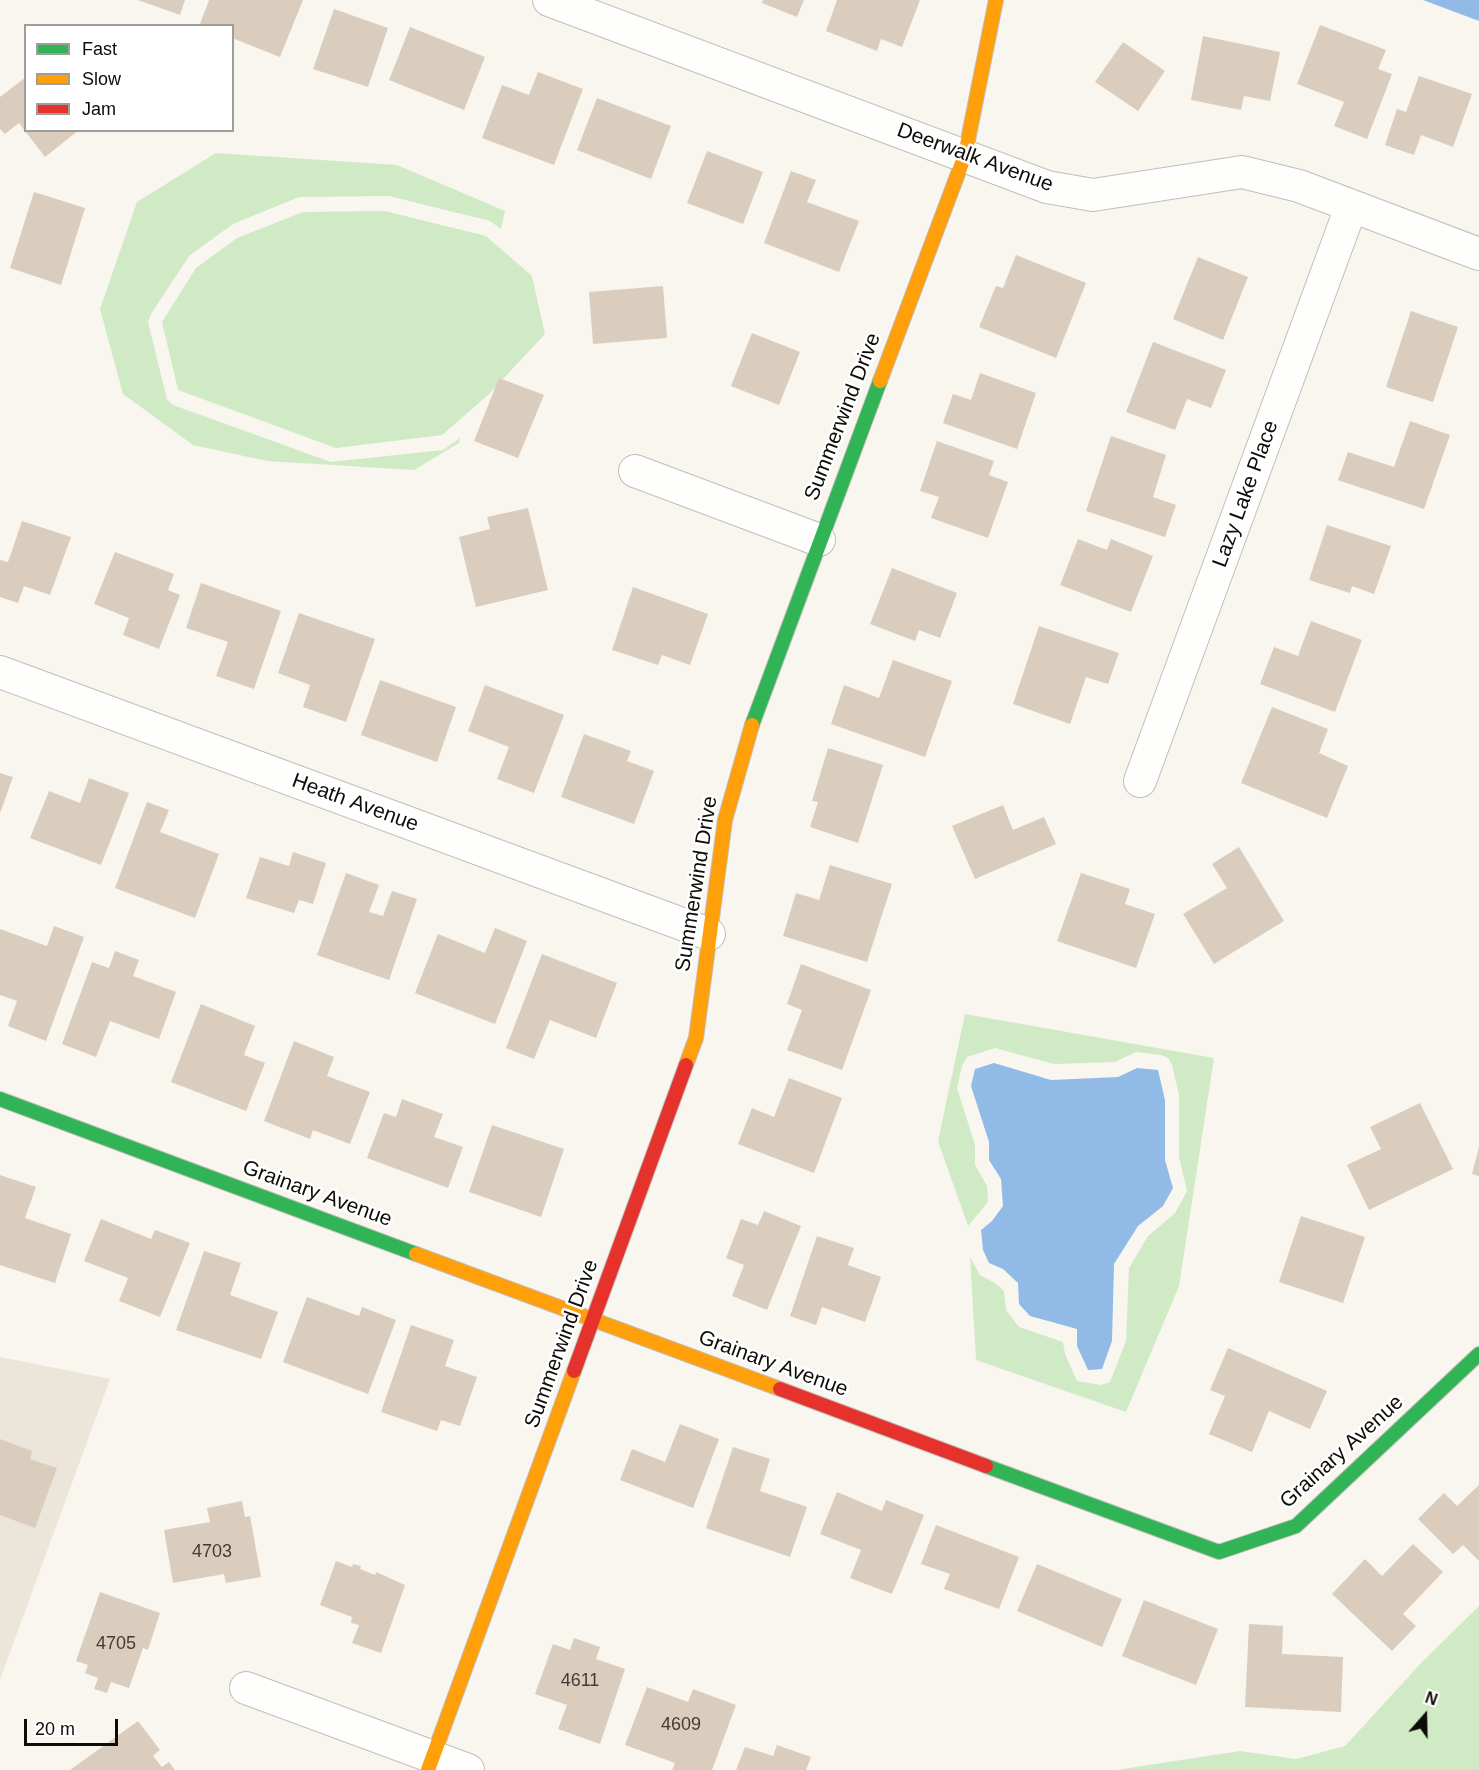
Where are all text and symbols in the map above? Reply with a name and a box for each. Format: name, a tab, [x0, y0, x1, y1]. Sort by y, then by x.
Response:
legend	[24, 24, 234, 132]
text: Fast	[82, 39, 117, 59]
text: Slow	[82, 69, 121, 89]
text: Jam	[82, 99, 116, 119]
street label: Deerwalk Avenue	[894, 118, 1056, 198]
street label: Summerwind Drive	[799, 330, 887, 504]
street label: Lazy Lake Place	[1208, 417, 1284, 571]
street label: Heath Avenue	[288, 768, 422, 838]
street label: Summerwind Drive	[671, 794, 723, 974]
street label: Grainary Avenue	[239, 1155, 395, 1233]
street label: Summerwind Drive	[520, 1256, 604, 1432]
street label: Grainary Avenue	[695, 1325, 851, 1403]
street label: Grainary Avenue	[1275, 1390, 1409, 1514]
house number: 4703	[192, 1541, 232, 1563]
house number: 4705	[96, 1633, 136, 1655]
house number: 4611	[561, 1670, 599, 1692]
north arrow	[1395, 1686, 1455, 1746]
text: N	[1423, 1689, 1440, 1709]
scale bar	[27, 1707, 122, 1745]
house number: 4609	[661, 1714, 701, 1736]
text: 20 m	[35, 1719, 75, 1739]

